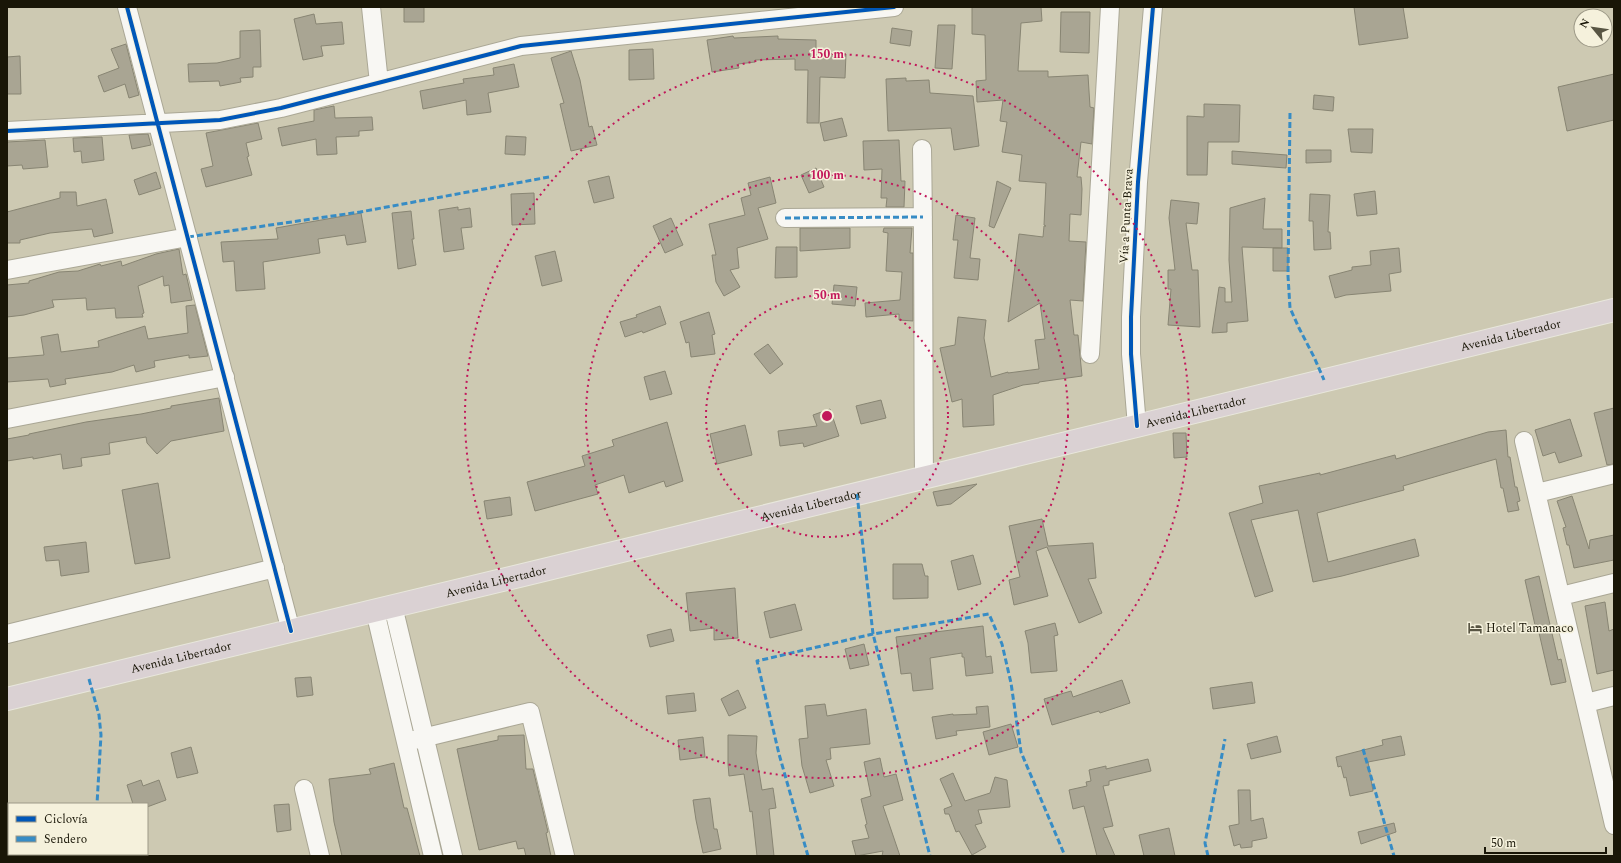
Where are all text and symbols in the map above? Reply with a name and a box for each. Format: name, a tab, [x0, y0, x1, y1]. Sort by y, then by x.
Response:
north arrow	[1573, 8, 1613, 48]
text: N	[1575, 15, 1594, 31]
text: 150 m	[810, 45, 844, 64]
text: 100 m	[810, 166, 844, 185]
street label: Vía a Punta Brava	[1115, 168, 1138, 264]
text: 50 m	[813, 286, 841, 305]
street label: Avenida Libertador	[1458, 314, 1563, 357]
street label: Avenida Libertador	[1143, 391, 1248, 434]
centre of rings	[820, 409, 834, 423]
street label: Avenida Libertador	[759, 484, 864, 527]
street label: Avenida Libertador	[444, 561, 549, 603]
place label: Hotel Tamanaco	[1486, 619, 1573, 638]
hotel icon: Hotel Tamanaco	[1467, 620, 1483, 636]
street label: Avenida Libertador	[129, 636, 234, 679]
legend	[8, 803, 148, 855]
text: Ciclovía	[44, 810, 88, 829]
scale bar	[1485, 829, 1606, 855]
text: Sendero	[44, 830, 87, 849]
text: 50 m	[1491, 834, 1516, 853]

